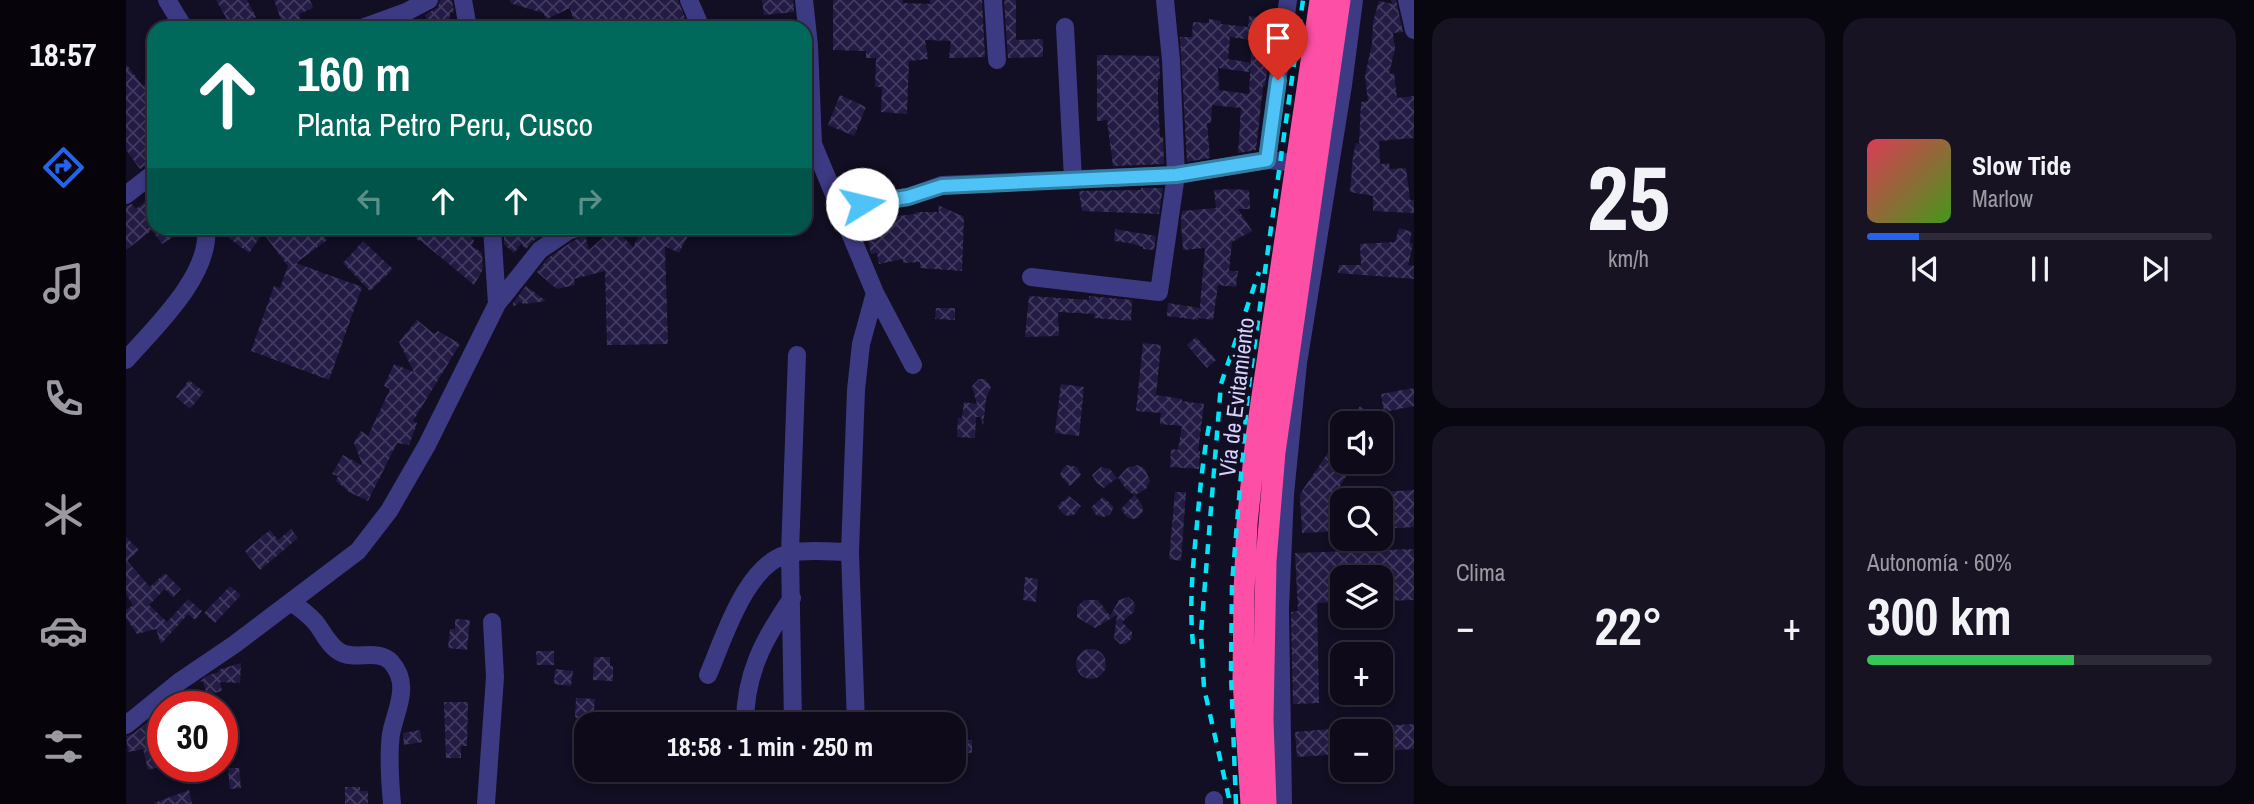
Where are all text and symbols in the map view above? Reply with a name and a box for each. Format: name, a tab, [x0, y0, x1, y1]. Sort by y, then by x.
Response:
pin	[1248, 8, 1308, 80]
icon: arrive	[1259, 19, 1297, 57]
text: 18:57	[29, 33, 97, 76]
text: 160 m	[297, 40, 411, 106]
icon: ahead	[182, 49, 273, 140]
text: Planta Petro Peru, Cusco	[297, 103, 593, 146]
text: 25	[1587, 136, 1670, 258]
icon: directions	[39, 143, 88, 192]
text: Slow Tide	[1972, 148, 2071, 183]
position arrow	[825, 167, 899, 241]
icon: left	[351, 182, 389, 220]
icon: ahead	[424, 182, 462, 220]
icon: ahead	[497, 182, 535, 220]
icon: right	[570, 182, 608, 220]
text: Marlow	[1972, 183, 2033, 214]
text: km/h	[1608, 243, 1649, 274]
icon: previous	[1906, 250, 1944, 288]
icon: pause	[2021, 250, 2059, 288]
icon: next	[2136, 250, 2174, 288]
icon: music	[39, 259, 88, 308]
street label: Vía de Evitamiento	[1211, 316, 1261, 478]
icon: phone	[39, 374, 88, 423]
map controls	[1330, 411, 1393, 782]
button: sound	[1330, 411, 1393, 474]
button: search	[1330, 488, 1393, 551]
icon: climate	[39, 490, 88, 539]
text: Autonomía · 60%	[1867, 547, 2012, 578]
text: Clima	[1456, 557, 1505, 588]
button: layers	[1330, 565, 1393, 628]
text: 300 km	[1867, 581, 2012, 651]
text: 22°	[1594, 591, 1663, 661]
text: −	[1456, 601, 1474, 652]
text: +	[1783, 601, 1801, 652]
icon: car	[39, 606, 88, 655]
button: +	[1330, 642, 1393, 705]
speed limit sign: 30	[147, 691, 238, 782]
button: −	[1330, 719, 1393, 782]
icon: filters	[39, 722, 88, 771]
text: 18:58 · 1 min · 250 m	[667, 729, 873, 764]

